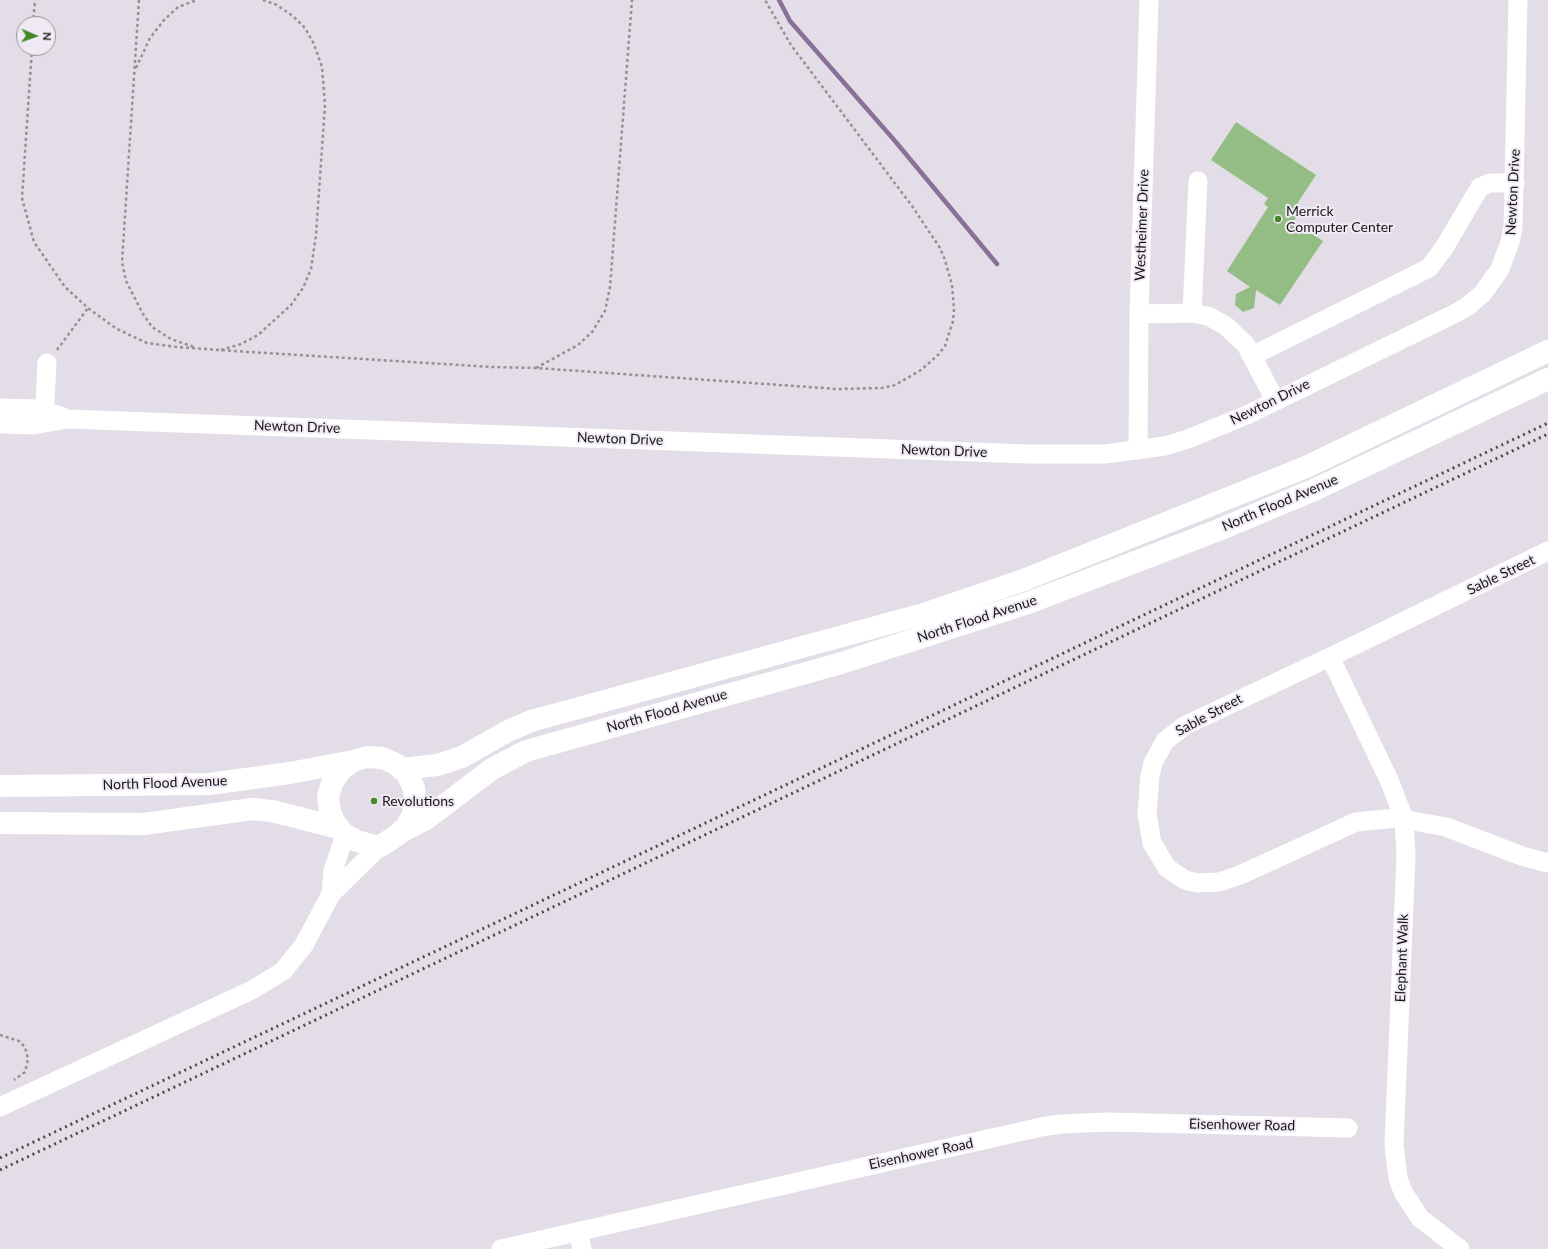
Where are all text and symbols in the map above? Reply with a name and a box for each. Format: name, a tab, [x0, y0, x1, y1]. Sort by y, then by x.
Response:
north arrow	[16, 16, 56, 56]
text: N	[41, 32, 54, 41]
street label: Newton Drive	[1502, 148, 1524, 236]
street label: Westheimer Drive	[1132, 169, 1152, 281]
place label: Merrick Computer Center	[1286, 203, 1393, 236]
marker: Merrick Computer Center	[1273, 214, 1283, 224]
street label: Newton Drive	[1227, 375, 1313, 429]
street label: Newton Drive	[253, 417, 341, 437]
street label: Newton Drive	[576, 429, 664, 449]
street label: Newton Drive	[900, 441, 988, 461]
street label: North Flood Avenue	[1219, 471, 1341, 535]
street label: Sable Street	[1464, 551, 1538, 599]
street label: North Flood Avenue	[915, 592, 1039, 646]
street label: North Flood Avenue	[605, 686, 729, 736]
street label: Sable Street	[1173, 690, 1245, 740]
street label: North Flood Avenue	[102, 772, 228, 794]
place label: Revolutions	[382, 793, 454, 809]
marker: Revolutions	[369, 796, 379, 806]
street label: Elephant Walk	[1392, 913, 1412, 1003]
street label: Eisenhower Road	[1189, 1116, 1295, 1134]
street label: Eisenhower Road	[867, 1135, 975, 1173]

